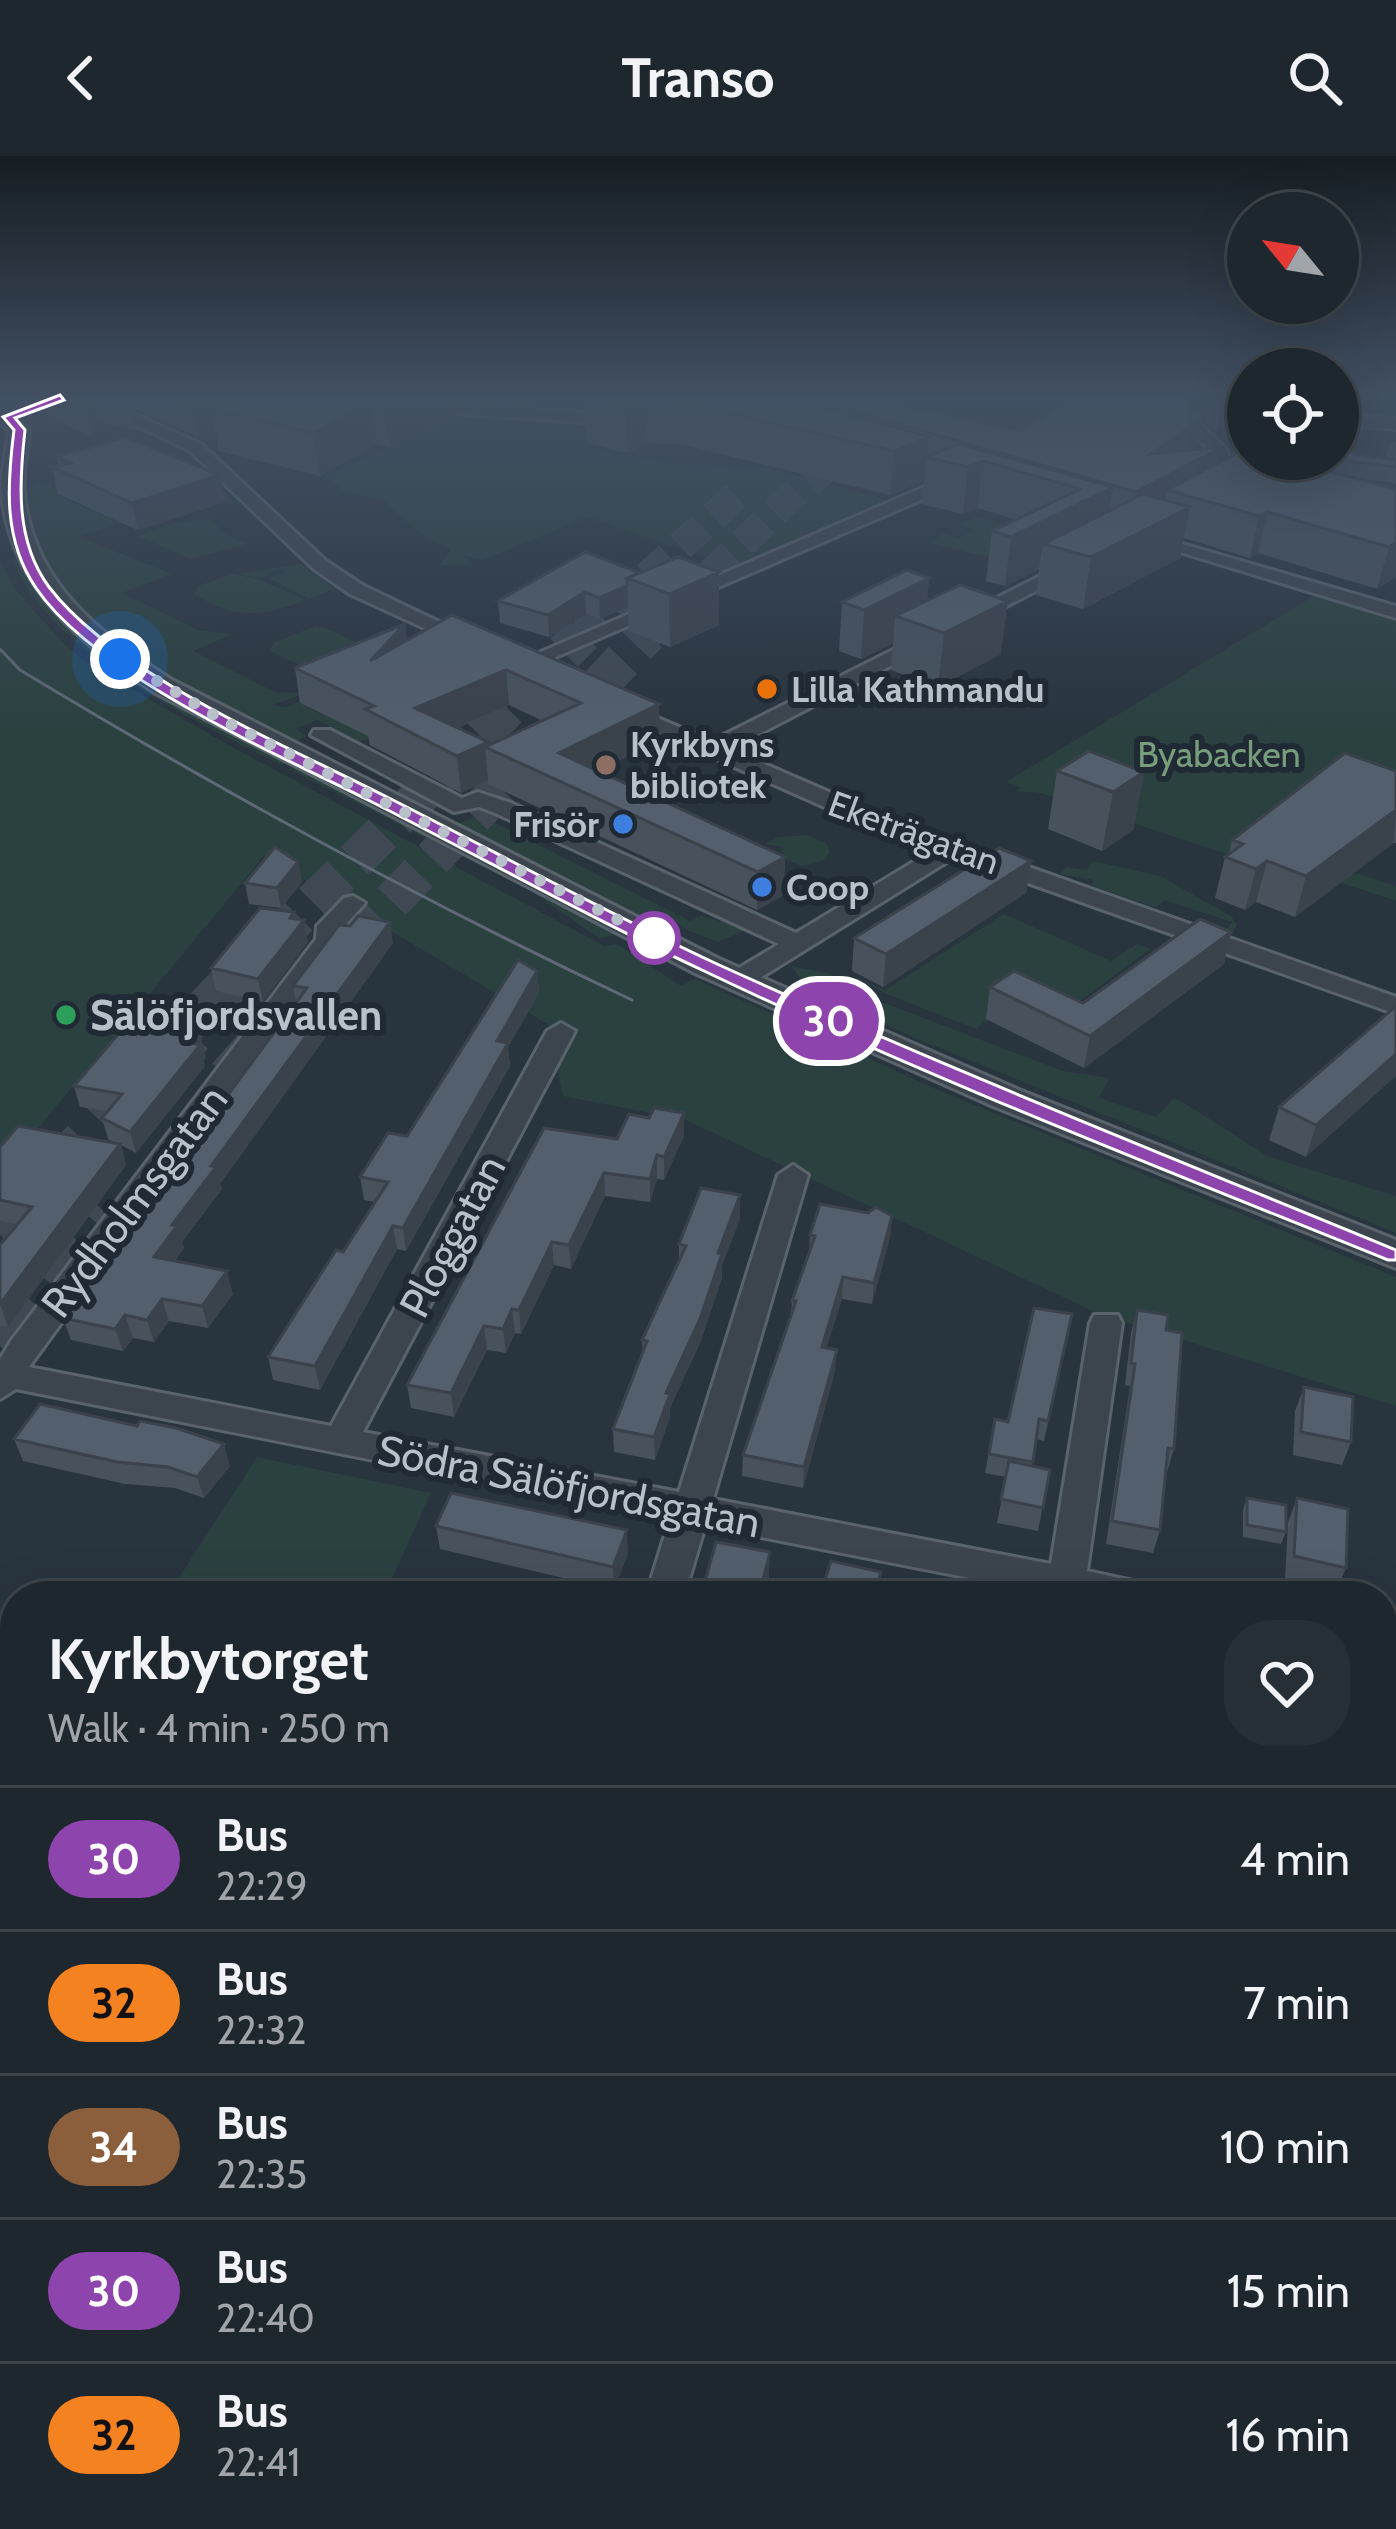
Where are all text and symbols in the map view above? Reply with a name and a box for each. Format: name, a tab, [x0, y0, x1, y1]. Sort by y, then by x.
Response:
icon: back	[48, 45, 114, 111]
text: Transo	[621, 45, 775, 111]
icon: search	[1282, 45, 1348, 111]
north arrow	[1227, 192, 1359, 324]
map controls	[1227, 192, 1359, 480]
button: locate	[1227, 348, 1359, 480]
your location	[90, 629, 150, 689]
place label: Lilla Kathmandu	[791, 667, 1044, 711]
marker: Lilla Kathmandu	[754, 676, 780, 702]
place label: Kyrkbyns bibliotek	[630, 722, 774, 807]
park label: Byabacken	[1137, 732, 1301, 776]
marker: Kyrkbyns bibliotek	[593, 752, 619, 778]
street label: Eketrägatan	[823, 781, 1005, 883]
place label: Frisör	[513, 802, 599, 846]
marker: Frisör	[610, 811, 636, 837]
place label: Coop	[786, 865, 869, 909]
marker: Coop	[749, 874, 775, 900]
unlabelled marker	[629, 913, 679, 963]
line badge: 30	[775, 982, 883, 1060]
place label: Sälöfjordsvallen	[90, 989, 382, 1041]
text: 30	[803, 995, 855, 1047]
marker: Sälöfjordsvallen	[53, 1002, 79, 1028]
street label: Rydholmsgatan	[30, 1075, 238, 1327]
street label: Ploggatan	[388, 1146, 516, 1326]
street label: Södra Sälöfjordsgatan	[373, 1423, 765, 1549]
button: heart	[1224, 1620, 1350, 1746]
text: Kyrkbytorget	[48, 1624, 369, 1693]
text: Walk · 4 min · 250 m	[48, 1704, 390, 1752]
text: Bus	[216, 1808, 288, 1862]
text: 4 min	[1240, 1832, 1350, 1886]
text: 30	[88, 1833, 140, 1885]
text: 22:29	[216, 1862, 308, 1910]
text: Bus	[216, 1952, 288, 2006]
text: 7 min	[1243, 1976, 1350, 2030]
text: 32	[92, 1977, 136, 2029]
text: 22:32	[216, 2006, 307, 2054]
text: Bus	[216, 2096, 288, 2150]
text: 10 min	[1220, 2120, 1350, 2174]
text: 34	[90, 2121, 138, 2173]
text: 22:35	[216, 2150, 307, 2198]
text: Bus	[216, 2240, 288, 2294]
text: 15 min	[1227, 2264, 1350, 2318]
text: 30	[88, 2265, 140, 2317]
text: 22:40	[216, 2294, 315, 2342]
text: Bus	[216, 2384, 288, 2438]
text: 16 min	[1225, 2408, 1350, 2462]
text: 32	[92, 2409, 136, 2461]
text: 22:41	[216, 2438, 300, 2486]

